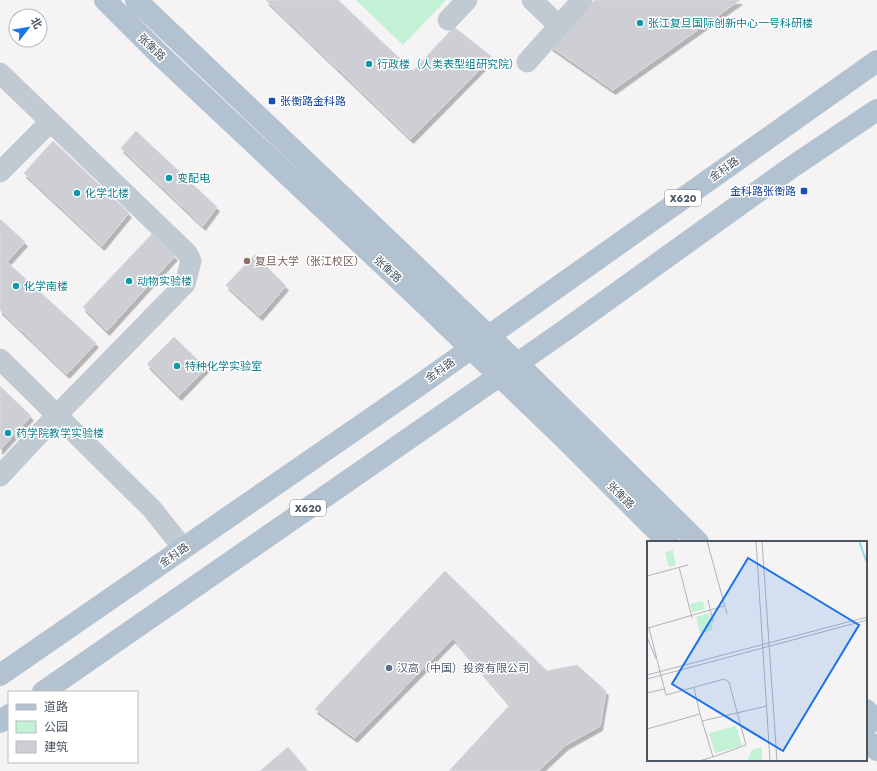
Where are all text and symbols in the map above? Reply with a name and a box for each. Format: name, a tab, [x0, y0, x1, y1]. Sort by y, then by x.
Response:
north arrow	[8, 8, 48, 48]
text: 北	[27, 14, 46, 32]
place label: 张江复旦国际创新中心一号科研楼	[648, 15, 813, 31]
marker: 张江复旦国际创新中心一号科研楼	[635, 18, 645, 28]
street label: 张衡路	[135, 30, 169, 64]
place label: 行政楼（人类表型组研究院）	[377, 56, 520, 72]
marker: 行政楼（人类表型组研究院）	[364, 59, 374, 69]
place label: 张衡路金科路	[280, 93, 346, 109]
marker: 张衡路金科路	[267, 96, 277, 106]
street label: 金科路	[706, 153, 742, 185]
place label: 变配电	[177, 170, 210, 186]
marker: 变配电	[164, 173, 174, 183]
place label: 金科路张衡路	[730, 183, 796, 199]
place label: 化学北楼	[85, 185, 129, 201]
marker: 金科路张衡路	[799, 186, 809, 196]
marker: 化学北楼	[72, 188, 82, 198]
road number: X620	[665, 190, 701, 206]
street label: 张衡路	[370, 252, 406, 286]
place label: 复旦大学（张江校区）	[255, 253, 365, 269]
marker: 复旦大学（张江校区）	[242, 256, 252, 266]
place label: 动物实验楼	[137, 273, 192, 289]
marker: 动物实验楼	[124, 276, 134, 286]
place label: 化学南楼	[24, 278, 68, 294]
marker: 化学南楼	[11, 281, 21, 291]
street label: 金科路	[422, 354, 458, 386]
place label: 特种化学实验室	[185, 358, 262, 374]
marker: 特种化学实验室	[172, 361, 182, 371]
place label: 药学院教学实验楼	[16, 425, 104, 441]
marker: 药学院教学实验楼	[3, 428, 13, 438]
street label: 张衡路	[604, 478, 638, 512]
road number: X620	[290, 500, 326, 516]
street label: 金科路	[156, 539, 192, 571]
inset map	[647, 541, 867, 761]
place label: 汉高（中国）投资有限公司	[397, 660, 529, 676]
marker: 汉高（中国）投资有限公司	[384, 663, 394, 673]
legend	[8, 691, 138, 763]
text: 道路	[44, 698, 68, 716]
text: 公园	[44, 718, 68, 736]
text: 建筑	[44, 738, 68, 756]

